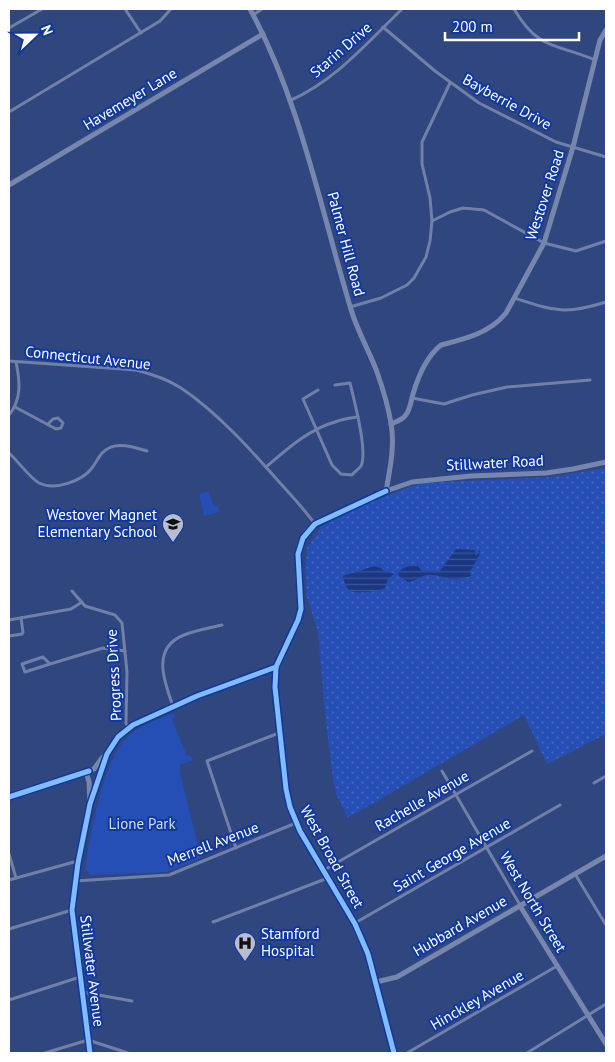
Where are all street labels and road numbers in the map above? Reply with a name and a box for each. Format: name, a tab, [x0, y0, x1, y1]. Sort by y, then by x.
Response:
street label: Starin Drive	[306, 18, 375, 82]
street label: Havemeyer Lane	[79, 63, 180, 134]
street label: Bayberrie Drive	[460, 69, 555, 134]
street label: Westover Road	[521, 147, 568, 243]
street label: Palmer Hill Road	[323, 190, 370, 298]
street label: Connecticut Avenue	[24, 341, 152, 374]
street label: Stillwater Road	[446, 450, 544, 475]
street label: Progress Drive	[102, 629, 125, 721]
street label: Rachelle Avenue	[371, 766, 472, 835]
street label: West Broad Street	[296, 802, 369, 911]
street label: Saint George Avenue	[390, 813, 514, 896]
street label: Merrell Avenue	[164, 817, 261, 870]
street label: West North Street	[496, 848, 571, 956]
street label: Hubbard Avenue	[409, 891, 510, 960]
street label: Stillwater Avenue	[76, 914, 109, 1028]
street label: Hinckley Avenue	[427, 965, 527, 1034]

